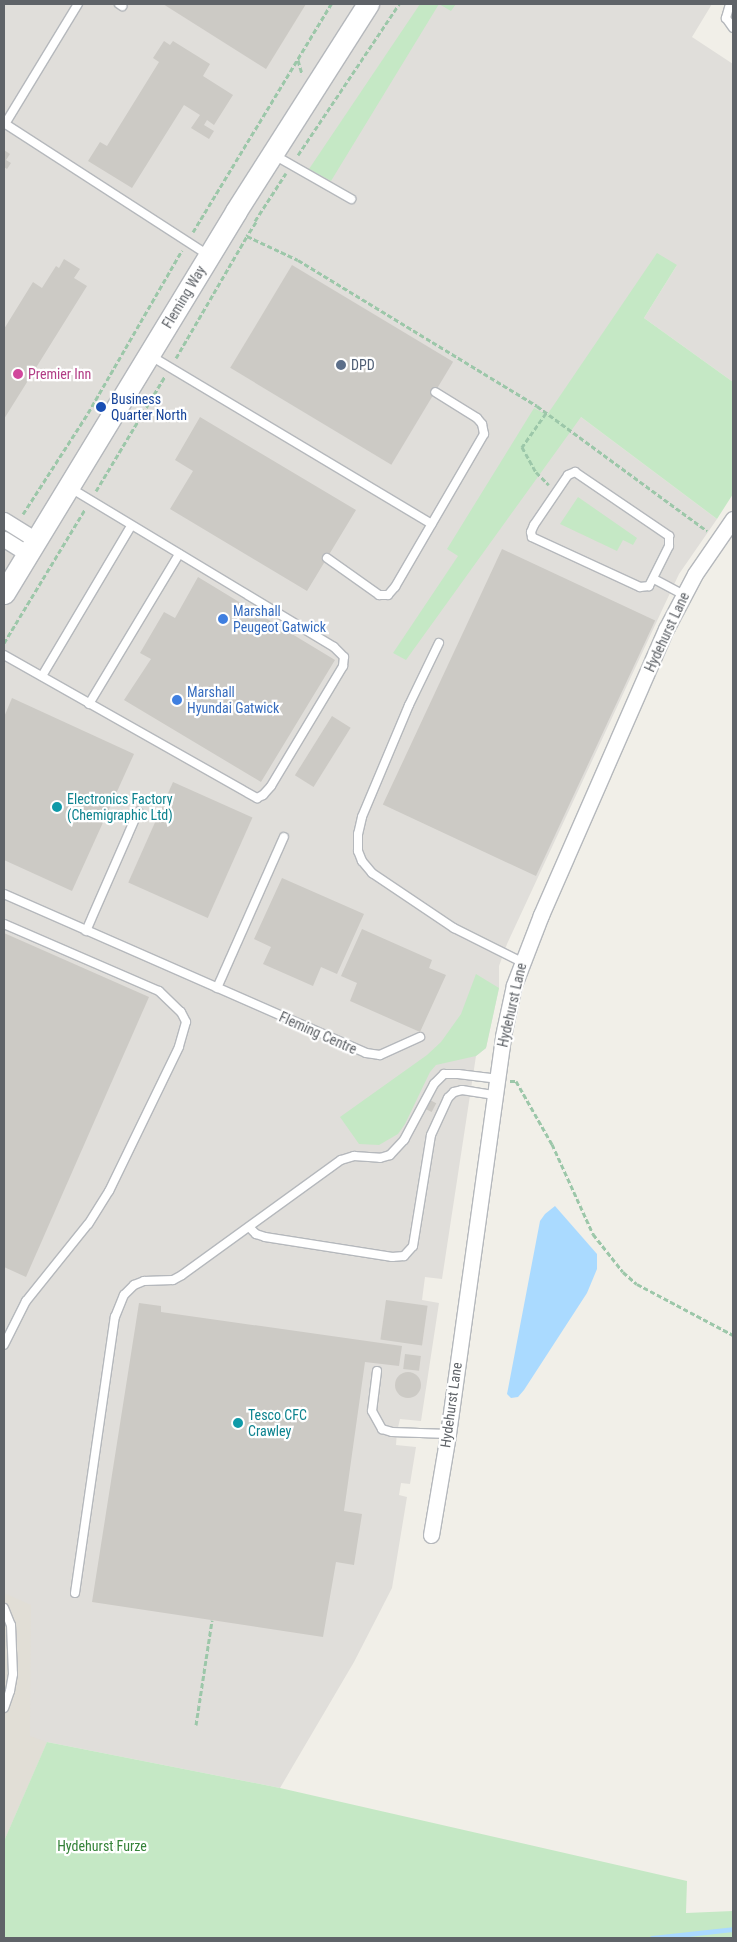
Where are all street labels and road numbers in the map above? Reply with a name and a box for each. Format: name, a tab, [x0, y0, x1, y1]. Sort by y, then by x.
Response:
street label: Fleming Way	[159, 263, 209, 331]
street label: Hydehurst Lane	[641, 589, 693, 675]
street label: Hydehurst Lane	[494, 961, 530, 1049]
street label: Fleming Centre	[277, 1008, 359, 1058]
street label: Hydehurst Lane	[437, 1361, 465, 1449]

